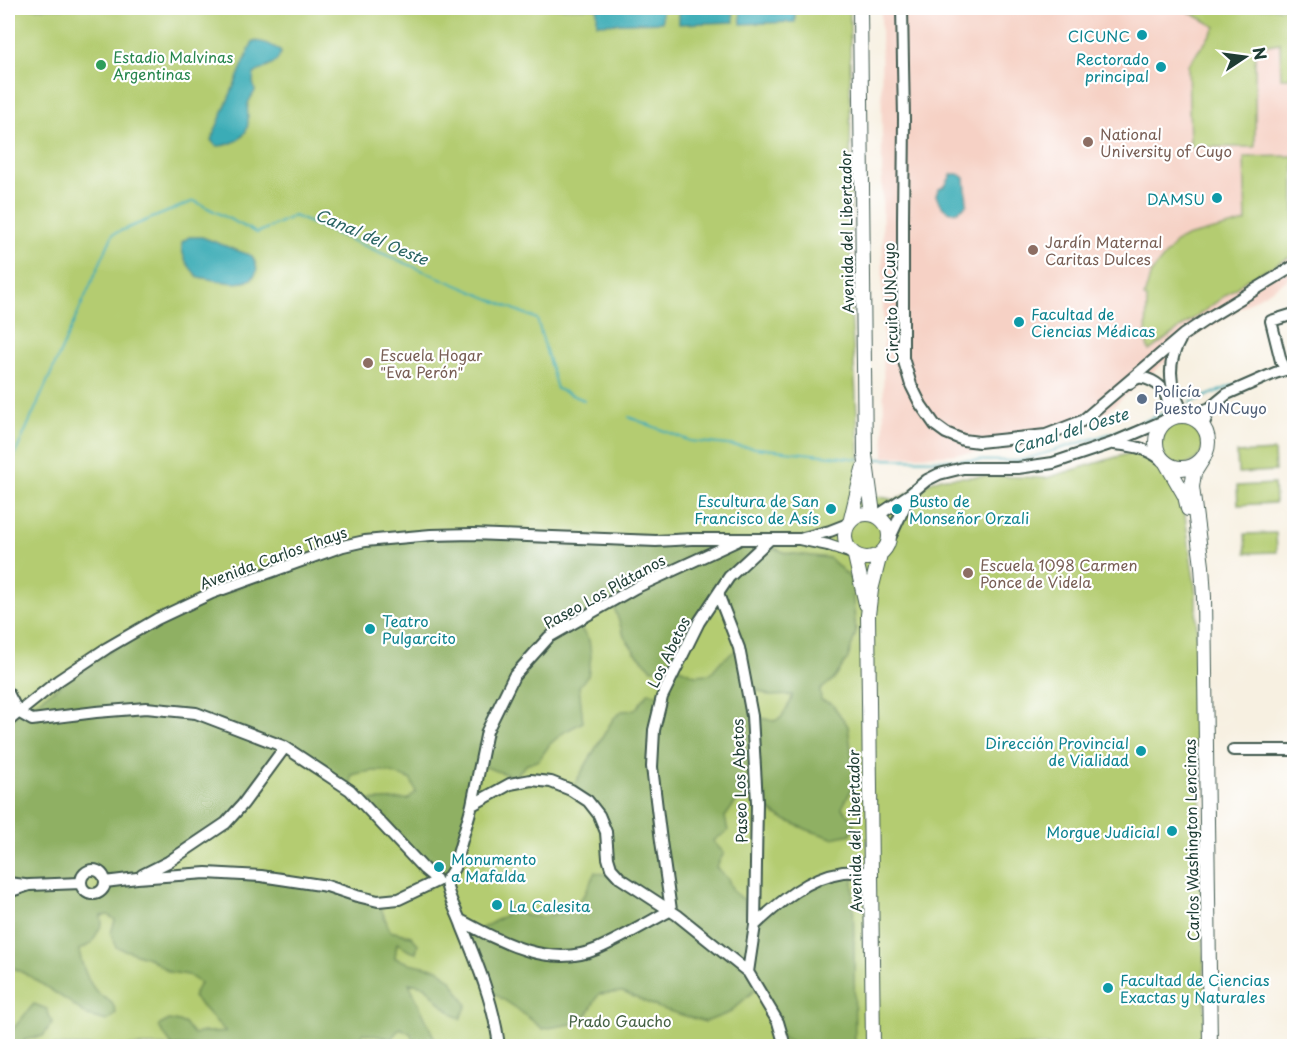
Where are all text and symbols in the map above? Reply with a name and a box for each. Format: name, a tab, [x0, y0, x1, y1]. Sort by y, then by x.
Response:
place label: CICUNC	[1068, 24, 1130, 47]
north arrow	[1215, 27, 1275, 87]
marker: CICUNC	[1135, 28, 1149, 42]
place label: Estadio Malvinas Argentinas	[113, 45, 233, 85]
text: N	[1247, 45, 1274, 62]
place label: Rectorado principal	[1076, 47, 1149, 87]
marker: Estadio Malvinas Argentinas	[94, 58, 108, 72]
marker: Rectorado principal	[1154, 60, 1168, 74]
place label: National University of Cuyo	[1100, 122, 1232, 162]
marker: National University of Cuyo	[1081, 135, 1095, 149]
street label: Avenida del Libertador	[833, 150, 859, 314]
place label: DAMSU	[1147, 187, 1205, 210]
marker: DAMSU	[1210, 191, 1224, 205]
water label: Canal del Oeste	[312, 201, 433, 271]
place label: Jardín Maternal Caritas Dulces	[1045, 230, 1162, 270]
street label: Circuito UNCuyo	[876, 242, 904, 364]
marker: Jardín Maternal Caritas Dulces	[1026, 243, 1040, 257]
place label: Facultad de Ciencias Médicas	[1031, 302, 1155, 342]
marker: Facultad de Ciencias Médicas	[1012, 315, 1026, 329]
place label: Escuela Hogar "Eva Perón"	[380, 343, 483, 383]
marker: Escuela Hogar "Eva Perón"	[361, 356, 375, 370]
place label: Policía Puesto UNCuyo	[1154, 379, 1267, 419]
marker: Policía Puesto UNCuyo	[1135, 392, 1149, 406]
water label: Canal del Oeste	[1009, 401, 1132, 459]
place label: Escultura de San Francisco de Asís	[694, 489, 819, 529]
place label: Busto de Monseñor Orzali	[909, 489, 1029, 529]
marker: Escultura de San Francisco de Asís	[824, 502, 838, 516]
marker: Busto de Monseñor Orzali	[890, 502, 904, 516]
street label: Avenida Carlos Thays	[196, 520, 350, 594]
street label: Paseo Los Plátanos	[539, 548, 669, 634]
place label: Escuela 1098 Carmen Ponce de Videla	[980, 553, 1137, 593]
marker: Escuela 1098 Carmen Ponce de Videla	[961, 566, 975, 580]
place label: Teatro Pulgarcito	[382, 609, 456, 649]
street label: Los Abetos	[641, 612, 695, 691]
marker: Teatro Pulgarcito	[363, 622, 377, 636]
street label: Paseo Los Abetos	[725, 718, 753, 844]
place label: Dirección Provincial de Vialidad	[985, 731, 1129, 771]
street label: Carlos Washington Lencinas	[1178, 738, 1204, 941]
marker: Dirección Provincial de Vialidad	[1134, 744, 1148, 758]
street label: Avenida del Libertador	[841, 749, 867, 913]
place label: Morgue Judicial	[1046, 820, 1160, 843]
marker: Morgue Judicial	[1165, 824, 1179, 838]
place label: Monumento a Mafalda	[451, 847, 536, 887]
marker: Monumento a Mafalda	[432, 860, 446, 874]
place label: La Calesita	[509, 894, 591, 917]
marker: La Calesita	[490, 898, 504, 912]
place label: Facultad de Ciencias Exactas y Naturales	[1120, 968, 1270, 1008]
marker: Facultad de Ciencias Exactas y Naturales	[1101, 981, 1115, 995]
park label: Prado Gaucho	[568, 1009, 672, 1032]

